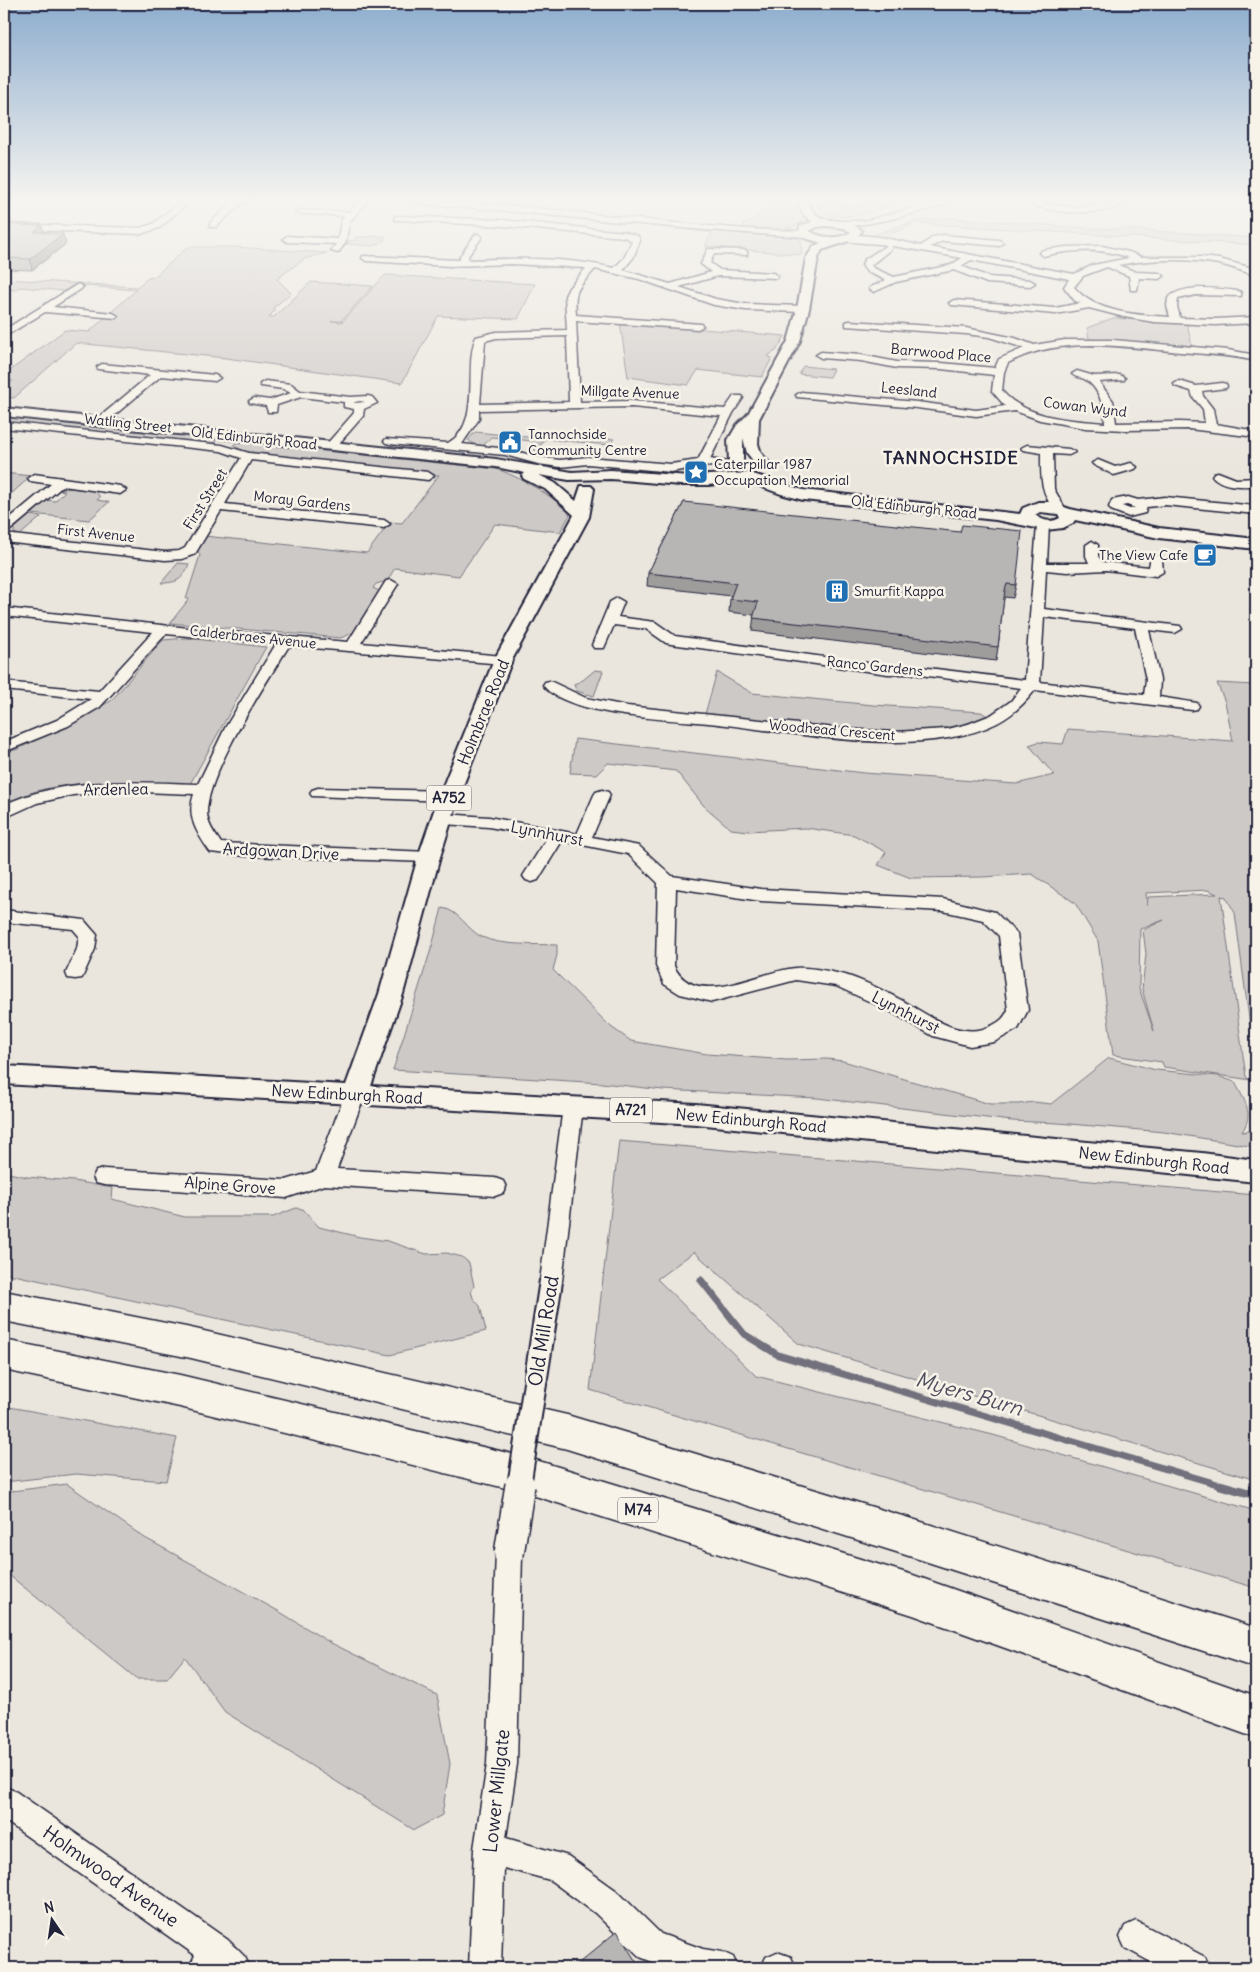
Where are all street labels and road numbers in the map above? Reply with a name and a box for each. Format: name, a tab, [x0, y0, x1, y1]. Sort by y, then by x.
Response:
street label: Barrwood Place	[890, 340, 992, 366]
street label: Leesland	[880, 378, 938, 402]
street label: Millgate Avenue	[580, 381, 680, 403]
street label: Cowan Wynd	[1042, 393, 1128, 421]
street label: Watling Street	[83, 409, 173, 437]
street label: Old Edinburgh Road	[190, 422, 318, 454]
street label: First Street	[179, 465, 231, 533]
street label: Moray Gardens	[252, 487, 352, 515]
street label: Old Edinburgh Road	[850, 491, 978, 523]
street label: First Avenue	[56, 520, 136, 546]
street label: Calderbraes Avenue	[189, 621, 317, 653]
street label: Ranco Gardens	[826, 652, 924, 680]
street label: Holmbrae Road	[453, 656, 513, 768]
street label: Woodhead Crescent	[768, 716, 896, 745]
street label: Ardenlea	[83, 778, 149, 800]
road number: A752	[426, 786, 472, 810]
street label: Lynnhurst	[509, 816, 586, 850]
street label: Ardgowan Drive	[222, 838, 340, 864]
street label: Lynnhurst	[869, 986, 944, 1038]
street label: New Edinburgh Road	[271, 1080, 423, 1108]
road number: A721	[610, 1098, 652, 1122]
street label: New Edinburgh Road	[675, 1103, 827, 1137]
street label: New Edinburgh Road	[1078, 1142, 1230, 1178]
street label: Alpine Grove	[184, 1172, 276, 1198]
street label: Old Mill Road	[522, 1274, 564, 1388]
road number: M74	[618, 1498, 658, 1522]
street label: Lower Millgate	[478, 1728, 514, 1854]
street label: Holmwood Avenue	[38, 1820, 184, 1932]

